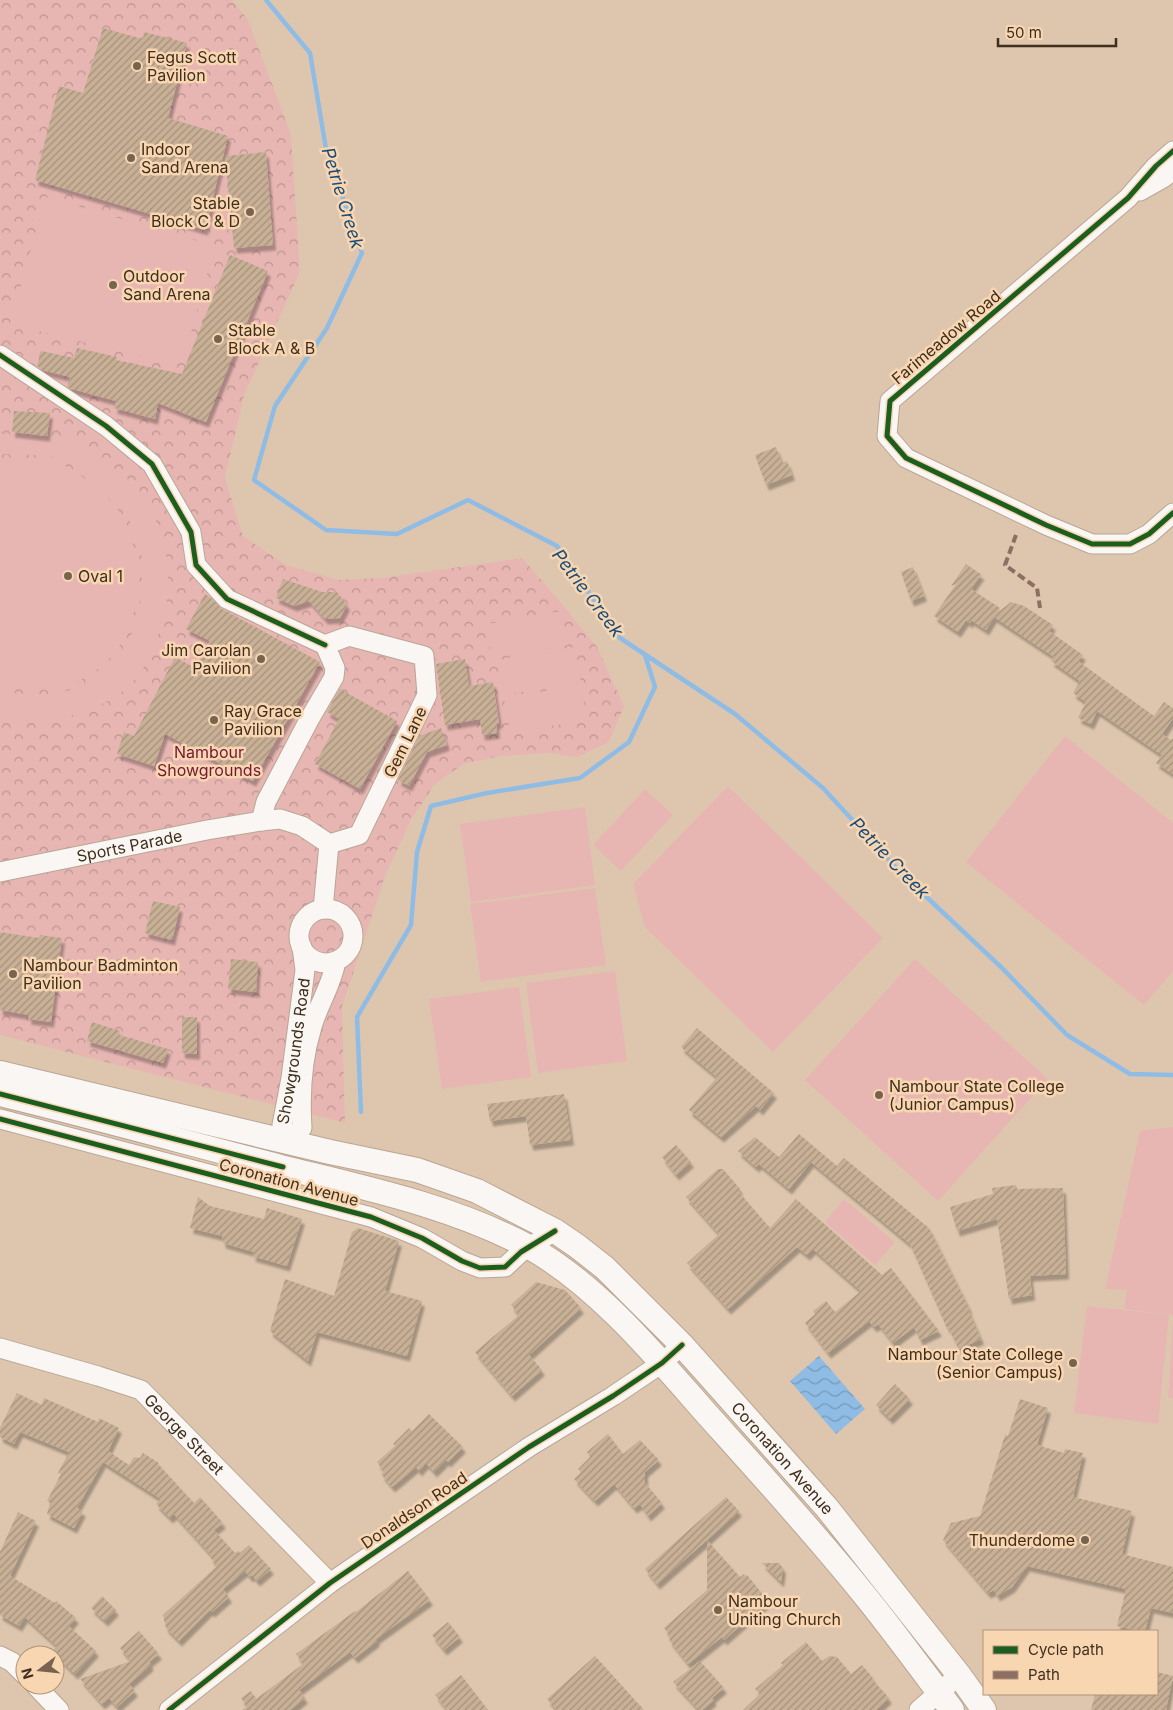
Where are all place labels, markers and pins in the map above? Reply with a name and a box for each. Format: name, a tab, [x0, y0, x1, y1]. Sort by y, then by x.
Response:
place label: Fegus Scott Pavilion	[147, 47, 236, 85]
marker: Fegus Scott Pavilion	[131, 60, 143, 72]
place label: Indoor Sand Arena	[141, 139, 229, 177]
marker: Indoor Sand Arena	[125, 152, 137, 164]
place label: Stable Block C & D	[151, 193, 240, 231]
marker: Stable Block C & D	[244, 206, 256, 218]
place label: Outdoor Sand Arena	[123, 266, 211, 304]
marker: Outdoor Sand Arena	[107, 279, 119, 291]
place label: Stable Block A & B	[228, 320, 315, 358]
marker: Stable Block A & B	[212, 333, 224, 345]
place label: Oval 1	[78, 566, 123, 586]
marker: Oval 1	[62, 570, 74, 582]
place label: Jim Carolan Pavilion	[161, 640, 251, 678]
marker: Jim Carolan Pavilion	[255, 653, 267, 665]
place label: Ray Grace Pavilion	[224, 701, 302, 739]
marker: Ray Grace Pavilion	[208, 714, 220, 726]
place label: Nambour Badminton Pavilion	[23, 955, 178, 993]
marker: Nambour Badminton Pavilion	[7, 968, 19, 980]
place label: Nambour State College (Junior Campus)	[889, 1076, 1064, 1114]
marker: Nambour State College (Junior Campus)	[873, 1089, 885, 1101]
place label: Nambour State College (Senior Campus)	[888, 1344, 1063, 1382]
marker: Nambour State College (Senior Campus)	[1067, 1357, 1079, 1369]
place label: Thunderdome	[969, 1530, 1075, 1550]
marker: Thunderdome	[1079, 1534, 1091, 1546]
place label: Nambour Uniting Church	[728, 1591, 841, 1629]
marker: Nambour Uniting Church	[712, 1604, 724, 1616]

